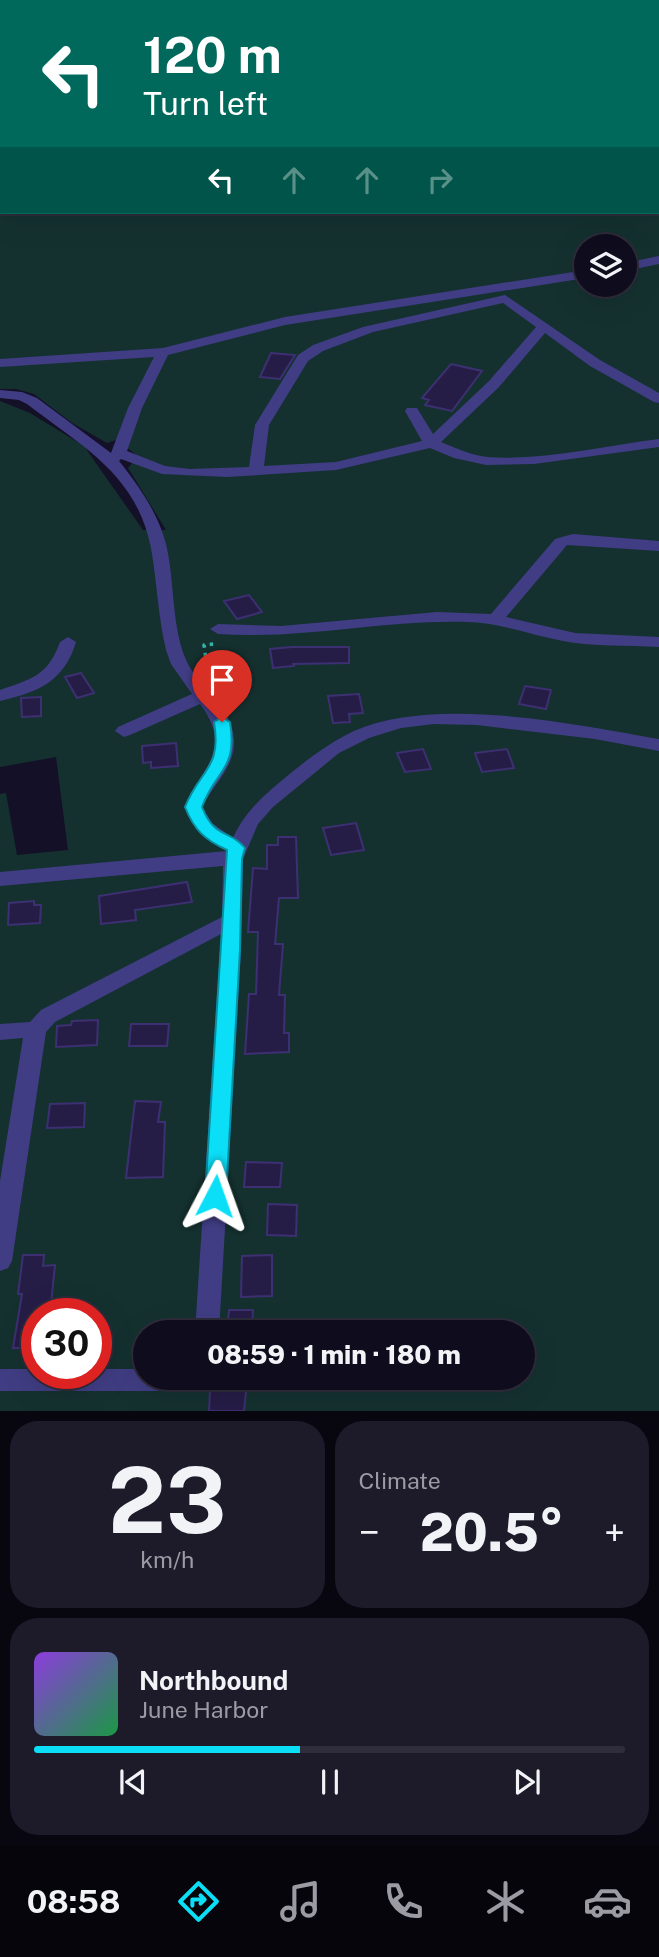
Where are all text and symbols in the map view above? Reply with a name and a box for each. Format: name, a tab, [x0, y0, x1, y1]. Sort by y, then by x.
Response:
text: 120 m	[143, 26, 282, 84]
icon: left	[28, 28, 119, 119]
text: Turn left	[143, 85, 268, 122]
icon: left	[202, 161, 240, 199]
icon: ahead	[275, 161, 313, 199]
icon: ahead	[348, 161, 386, 199]
icon: right	[421, 161, 459, 199]
map controls	[574, 234, 637, 297]
button: layers	[574, 234, 637, 297]
pin	[192, 650, 252, 722]
icon: arrive	[203, 661, 241, 699]
position arrow	[178, 1159, 252, 1233]
speed limit sign: 30	[21, 1298, 112, 1389]
text: 08:59 · 1 min · 180 m	[207, 1339, 461, 1370]
text: 23	[108, 1447, 226, 1553]
text: Climate	[359, 1467, 441, 1494]
text: 20.5°	[420, 1502, 564, 1563]
text: −	[359, 1510, 380, 1555]
text: +	[604, 1510, 625, 1555]
text: km/h	[140, 1546, 194, 1573]
text: Northbound	[139, 1665, 288, 1696]
text: June Harbor	[139, 1696, 268, 1723]
icon: previous	[114, 1763, 152, 1801]
icon: pause	[311, 1763, 349, 1801]
icon: next	[508, 1763, 546, 1801]
icon: directions	[174, 1877, 223, 1926]
icon: music	[276, 1877, 325, 1926]
icon: phone	[379, 1877, 428, 1926]
icon: climate	[481, 1877, 530, 1926]
icon: car	[583, 1877, 632, 1926]
text: 08:58	[27, 1883, 120, 1920]

